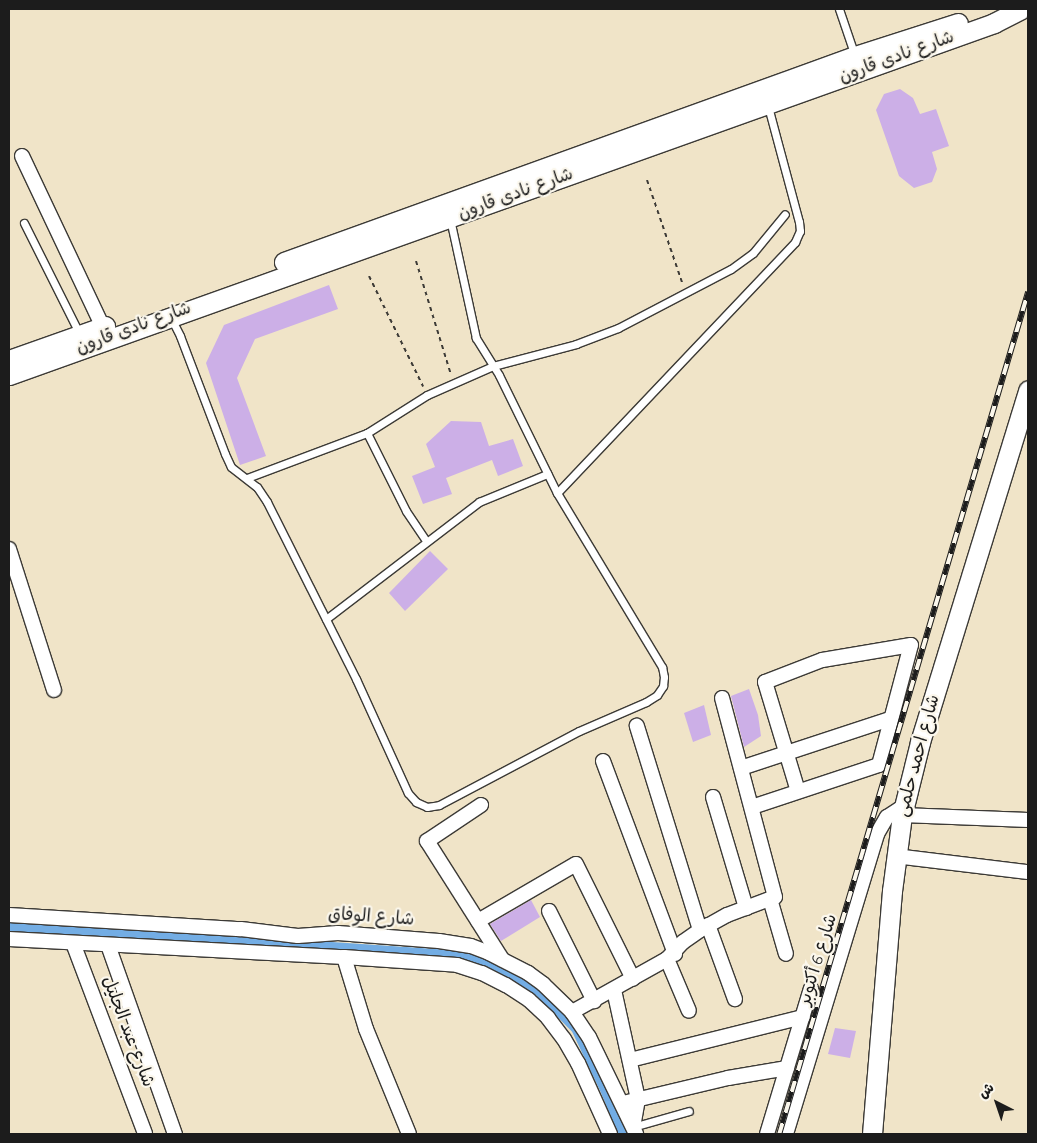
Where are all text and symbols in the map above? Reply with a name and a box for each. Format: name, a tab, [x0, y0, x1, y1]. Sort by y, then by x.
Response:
street label: شارع نادى قارون	[836, 27, 958, 89]
street label: شارع نادى قارون	[455, 164, 577, 226]
street label: شارع نادى قارون	[73, 298, 195, 360]
street label: شارع احمد حلمى	[892, 693, 946, 819]
street label: شارع الوفاق	[327, 904, 415, 932]
street label: شارع 6 أكتوبر	[795, 912, 843, 1008]
street label: شارع عبد الجليل	[96, 973, 158, 1091]
north arrow	[972, 1078, 1022, 1128]
text: ش	[974, 1078, 1000, 1104]

